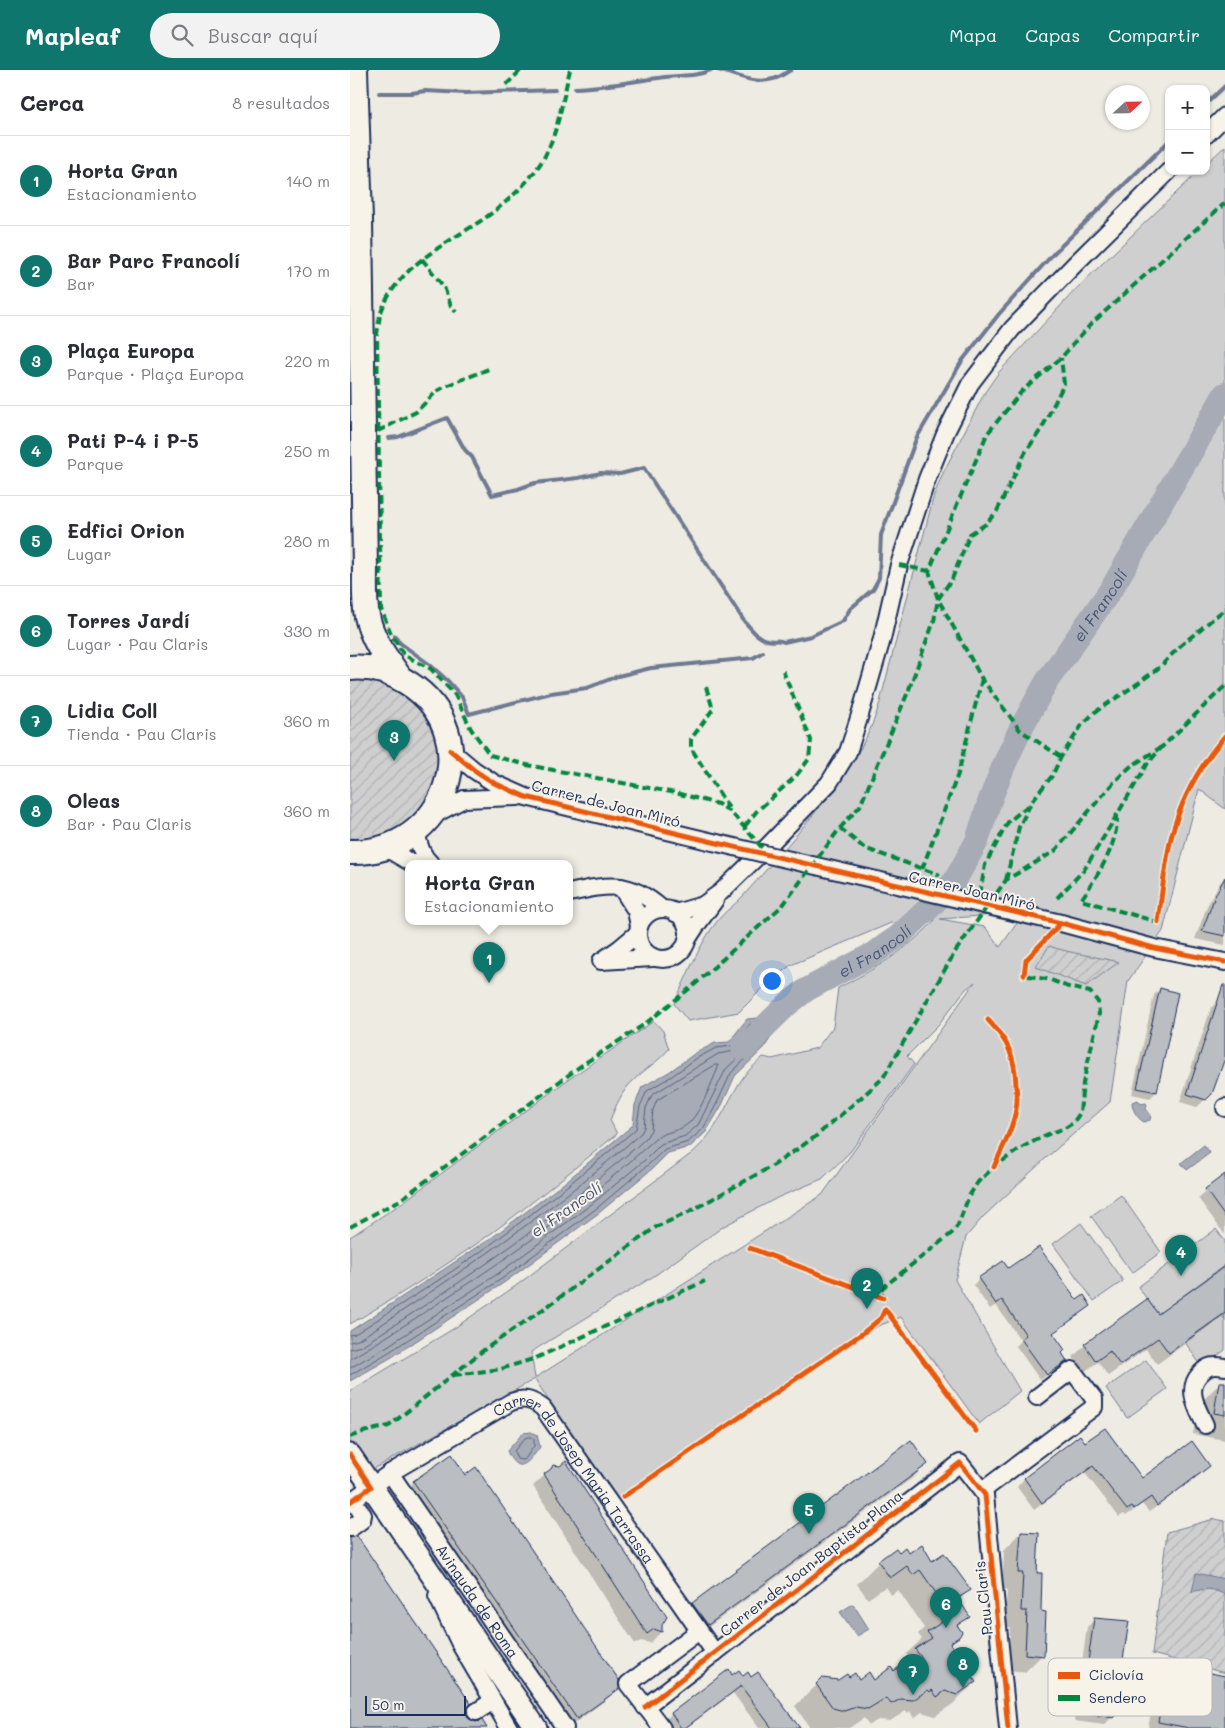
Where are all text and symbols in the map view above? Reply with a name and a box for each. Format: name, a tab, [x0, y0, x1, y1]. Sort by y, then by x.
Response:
search box	[150, 13, 500, 58]
text: Mapleaf	[25, 20, 120, 51]
icon: search	[168, 21, 196, 49]
text: Buscar aquí	[208, 23, 319, 48]
text: Mapa	[949, 23, 997, 47]
text: Capas	[1025, 23, 1080, 47]
text: Compartir	[1108, 23, 1200, 47]
north arrow	[1105, 85, 1150, 130]
map controls	[1165, 85, 1210, 175]
button: +	[1165, 85, 1210, 130]
text: Cerca	[20, 89, 85, 116]
text: 8 resultados	[232, 92, 330, 113]
button: −	[1165, 130, 1210, 175]
text: Horta Gran	[67, 158, 178, 183]
text: 1	[32, 170, 40, 191]
text: 140 m	[286, 170, 330, 191]
text: Estacionamiento	[67, 183, 197, 204]
text: Bar Parc Francolí	[67, 248, 240, 273]
text: 2	[32, 260, 40, 281]
text: 170 m	[286, 260, 330, 281]
text: Bar	[67, 273, 95, 294]
text: Plaça Europa	[67, 338, 195, 363]
text: 3	[31, 350, 41, 371]
text: 220 m	[284, 350, 330, 371]
text: Parque · Plaça Europa	[67, 363, 244, 384]
text: Pati P-4 i P-5	[67, 428, 199, 453]
text: 4	[31, 440, 41, 461]
text: 250 m	[284, 440, 330, 461]
text: Parque	[67, 453, 124, 474]
text: Edfici Orion	[67, 518, 185, 543]
text: 5	[31, 530, 41, 551]
text: 280 m	[284, 530, 330, 551]
text: Lugar	[67, 543, 111, 564]
water label: el Francolí	[1068, 564, 1132, 645]
text: Torres Jardí	[67, 608, 190, 633]
text: 6	[31, 620, 41, 641]
text: 330 m	[284, 620, 330, 641]
text: Lugar · Pau Claris	[67, 633, 208, 654]
text: Lidia Coll	[67, 698, 157, 723]
text: 7	[32, 710, 40, 731]
text: 360 m	[283, 710, 330, 731]
pin: 3	[378, 720, 410, 761]
text: Tienda · Pau Claris	[67, 723, 217, 744]
street label: Carrer de Joan Miró	[529, 775, 683, 831]
text: Oleas	[67, 788, 120, 813]
text: 8	[31, 800, 41, 821]
text: 360 m	[283, 800, 330, 821]
text: Bar · Pau Claris	[67, 813, 192, 834]
popup	[405, 860, 573, 925]
street label: Carrer Joan Miró	[907, 866, 1037, 914]
text: Horta Gran	[424, 870, 535, 895]
text: Estacionamiento	[424, 895, 554, 916]
water label: el Francolí	[834, 919, 916, 981]
pin: 1	[473, 942, 505, 983]
your location	[759, 968, 785, 994]
water label: el Francolí	[526, 1176, 607, 1241]
pin: 4	[1165, 1235, 1197, 1276]
pin: 2	[851, 1268, 883, 1309]
street label: Carrer de Josep Maria Tarrassa	[489, 1389, 659, 1568]
street label: Carrer de Joan Baptista Plana	[715, 1485, 907, 1641]
pin: 5	[793, 1493, 825, 1534]
street label: Avinguda de Roma	[432, 1540, 524, 1662]
street label: Pau Claris	[969, 1560, 997, 1636]
pin: 6	[930, 1587, 962, 1628]
pin: 8	[947, 1647, 979, 1688]
pin: 7	[897, 1654, 929, 1695]
legend	[1048, 1658, 1212, 1716]
text: Ciclovía	[1089, 1665, 1144, 1684]
text: Sendero	[1089, 1688, 1146, 1707]
scale bar	[365, 1693, 466, 1716]
text: 50 m	[372, 1695, 404, 1714]

